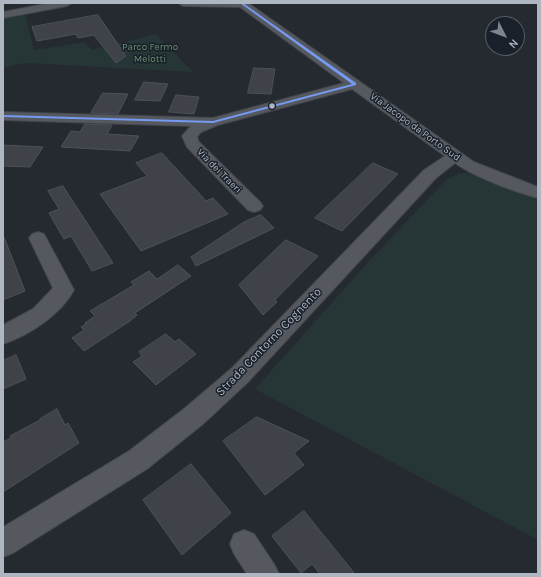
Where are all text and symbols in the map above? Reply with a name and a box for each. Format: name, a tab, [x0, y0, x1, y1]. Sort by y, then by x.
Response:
north arrow	[485, 16, 525, 56]
text: N	[506, 36, 521, 51]
park label: Parco Fermo Melotti	[122, 41, 178, 64]
street label: Via Jacopo da Porto Sud	[368, 90, 462, 164]
unlabelled marker	[267, 101, 277, 111]
street label: Via dei Traeri	[194, 146, 244, 196]
street label: Strada Contorno Cognento	[213, 285, 325, 399]

